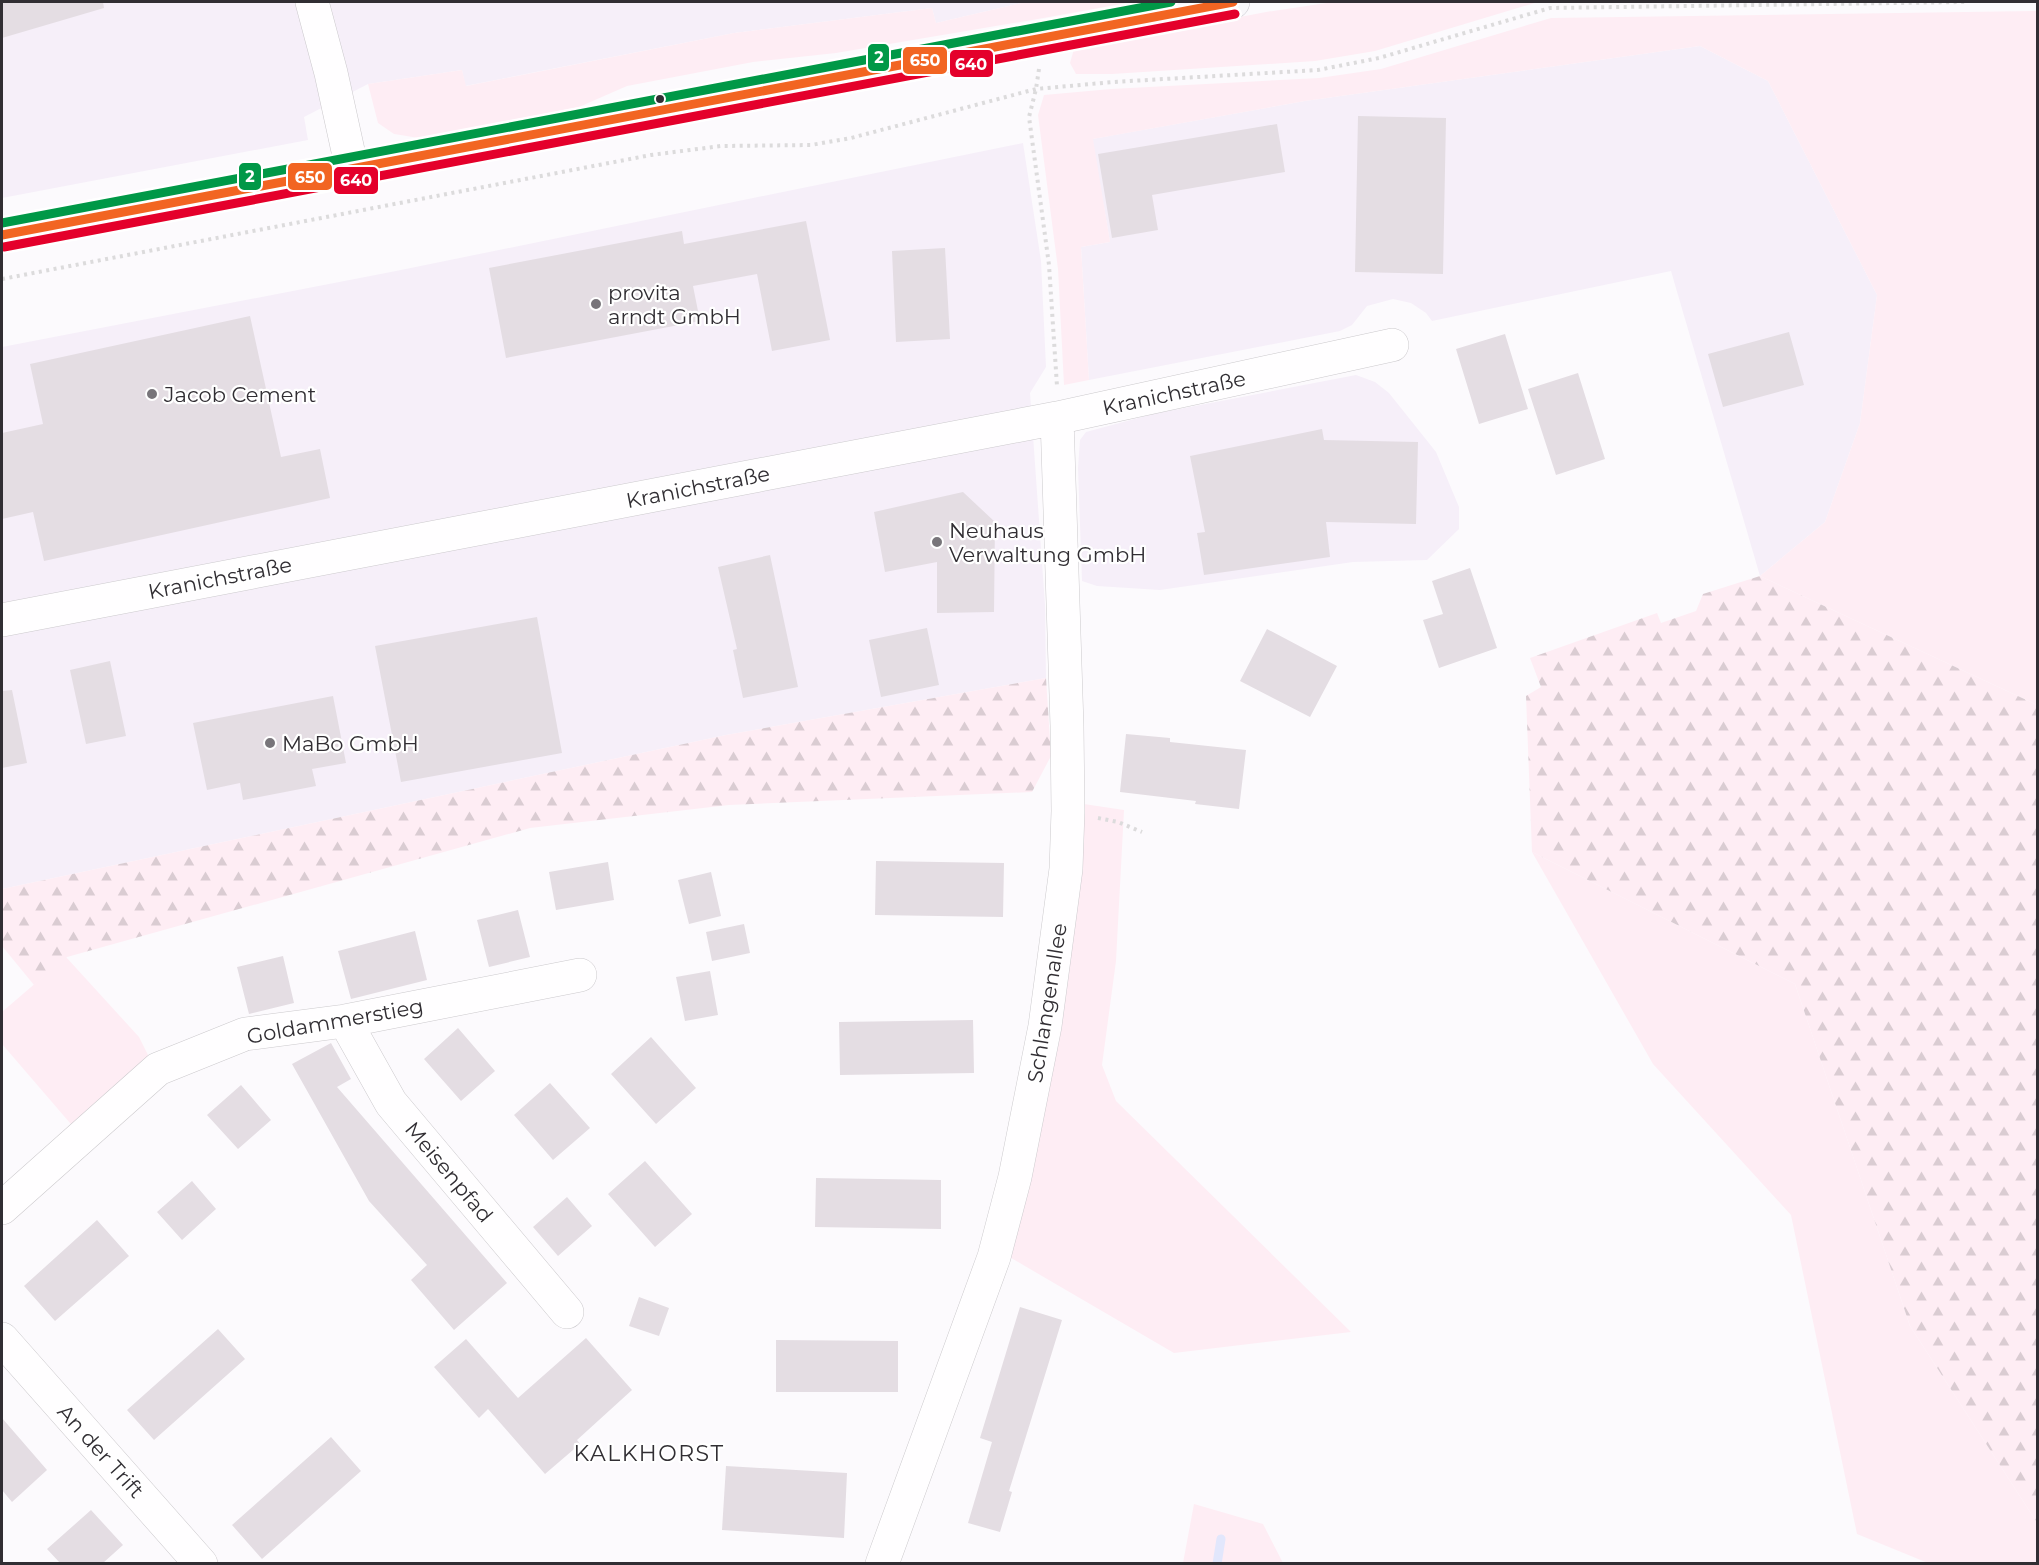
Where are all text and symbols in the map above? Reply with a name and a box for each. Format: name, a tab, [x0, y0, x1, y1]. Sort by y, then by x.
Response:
line badge: 2	[867, 43, 890, 72]
line badge: 650	[902, 46, 948, 75]
text: 2	[874, 48, 884, 67]
line badge: 640	[949, 49, 994, 78]
text: 650	[910, 51, 940, 70]
text: 640	[955, 55, 987, 74]
unlabelled marker	[654, 93, 666, 105]
line badge: 2	[238, 162, 262, 191]
line badge: 650	[287, 162, 333, 191]
line badge: 640	[333, 166, 379, 195]
text: 2	[245, 167, 255, 186]
text: 650	[295, 168, 325, 187]
text: 640	[340, 171, 372, 190]
place label: provita arndt GmbH	[608, 280, 741, 329]
marker: provita arndt GmbH	[589, 297, 603, 311]
street label: Kranichstraße	[1100, 366, 1248, 420]
place label: Jacob Cement	[163, 382, 316, 407]
marker: Jacob Cement	[145, 387, 159, 401]
street label: Kranichstraße	[624, 461, 772, 513]
place label: Neuhaus Verwaltung GmbH	[949, 518, 1146, 567]
marker: Neuhaus Verwaltung GmbH	[930, 535, 944, 549]
street label: Kranichstraße	[146, 552, 294, 604]
place label: MaBo GmbH	[282, 731, 419, 756]
marker: MaBo GmbH	[263, 736, 277, 750]
street label: Schlangenallee	[1022, 921, 1072, 1085]
street label: Goldammerstieg	[245, 993, 425, 1049]
street label: Meisenpfad	[400, 1117, 498, 1227]
street label: An der Trift	[53, 1399, 149, 1503]
district label: KALKHORST	[573, 1440, 725, 1467]

